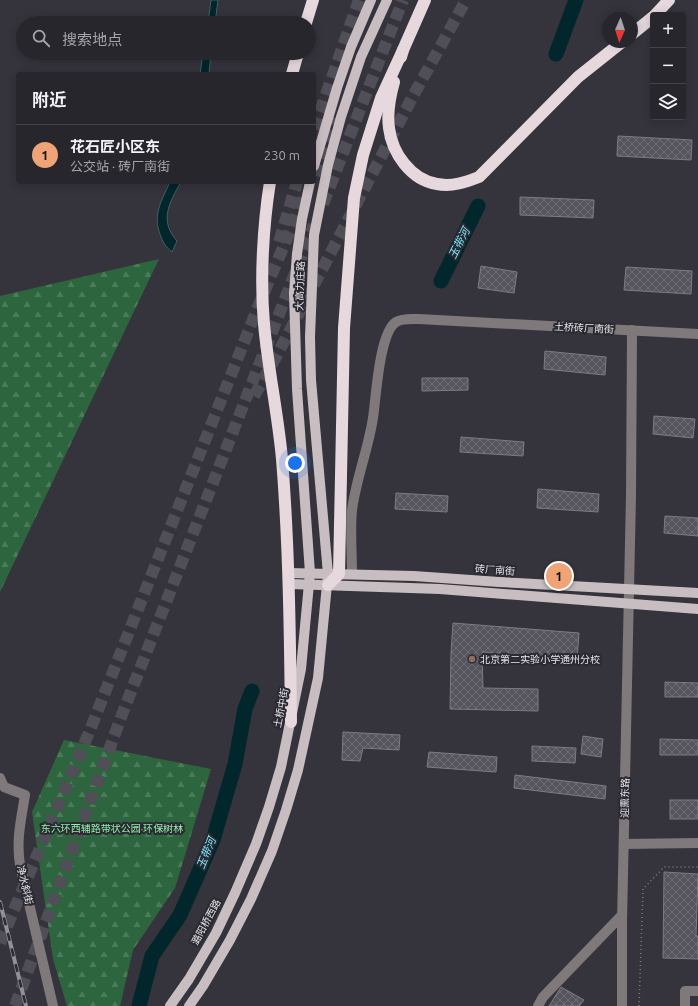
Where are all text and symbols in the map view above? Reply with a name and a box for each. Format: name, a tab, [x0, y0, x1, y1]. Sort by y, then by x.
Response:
north arrow	[602, 12, 638, 48]
map controls	[650, 12, 686, 120]
button: +	[650, 12, 686, 48]
search box	[16, 16, 316, 60]
icon: search	[30, 27, 52, 49]
text: 搜索地点	[62, 31, 122, 48]
button: −	[650, 48, 686, 84]
button: layers	[650, 84, 686, 120]
text: 附近	[32, 90, 66, 109]
text: 花石匠小区东	[70, 138, 160, 155]
text: 1	[41, 148, 49, 162]
text: 230 m	[264, 148, 300, 162]
text: 公交站 · 砖厂南街	[70, 159, 170, 173]
water label: 玉带河	[446, 224, 473, 260]
street label: 大高力庄路	[294, 261, 306, 311]
street label: 土桥砖厂南街	[554, 321, 614, 335]
your location	[285, 453, 305, 473]
pin: 1	[546, 561, 572, 591]
street label: 砖厂南街	[475, 563, 515, 577]
marker: 北京第二实验小学通州分校	[467, 654, 477, 664]
place label: 北京第二实验小学通州分校	[480, 654, 600, 665]
street label: 土桥中街	[272, 687, 290, 729]
street label: 迎熏东路	[619, 778, 631, 818]
park label: 东六环西辅路带状公园·环保树林	[41, 823, 183, 834]
water label: 玉带河	[194, 834, 218, 871]
street label: 净水斜街	[15, 864, 35, 906]
street label: 潞阳桥西路	[189, 897, 223, 947]

